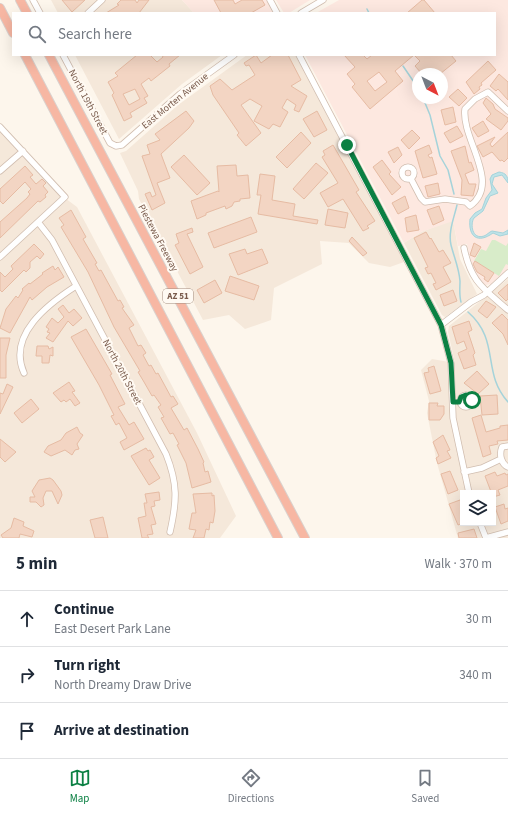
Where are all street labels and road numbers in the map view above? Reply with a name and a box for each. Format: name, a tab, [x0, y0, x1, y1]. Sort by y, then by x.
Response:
street label: North 19th Street	[65, 67, 111, 138]
street label: East Morten Avenue	[139, 70, 211, 132]
street label: Piestewa Freeway	[134, 202, 182, 274]
road number: AZ 51	[163, 289, 193, 303]
street label: North 20th Street	[99, 337, 145, 408]

